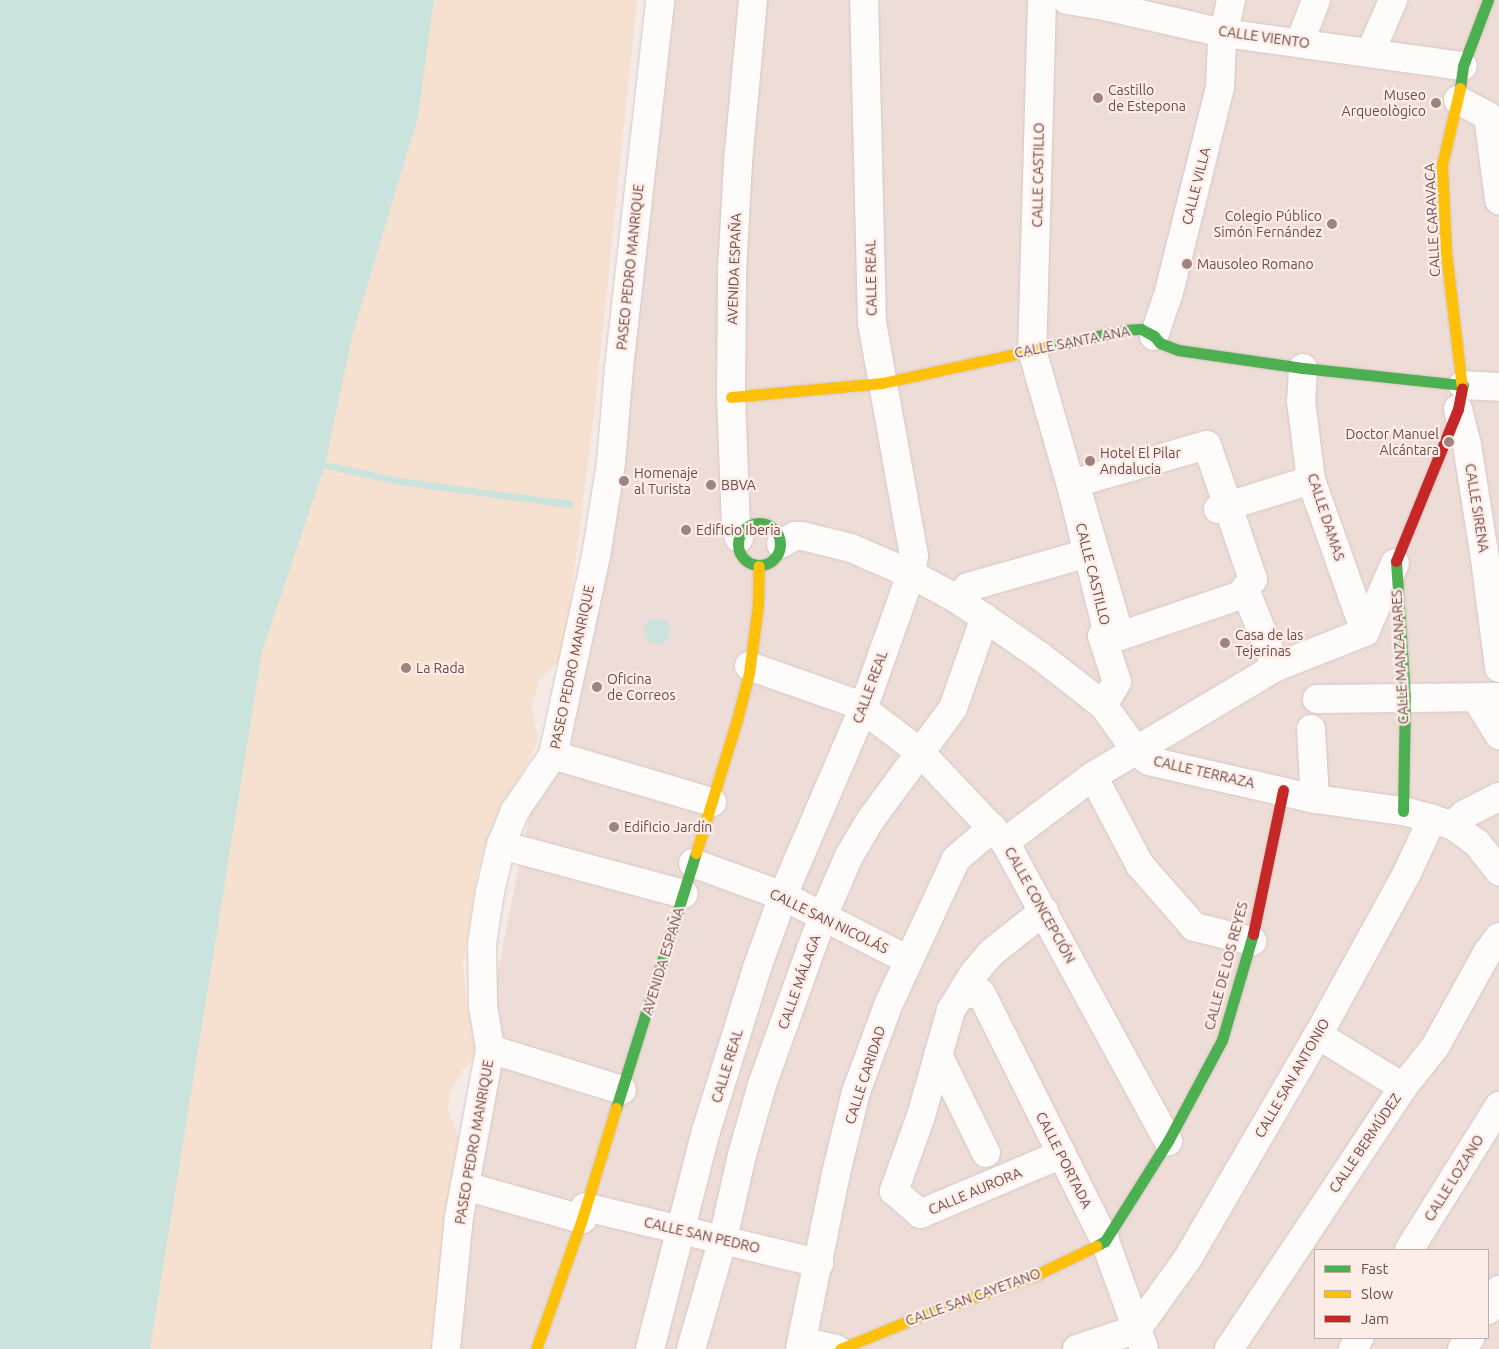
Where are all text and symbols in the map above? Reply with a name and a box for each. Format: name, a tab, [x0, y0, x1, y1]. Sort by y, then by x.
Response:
street label: CALLE VIENTO	[1217, 22, 1311, 52]
place label: Castillo de Estepona	[1108, 82, 1186, 114]
place label: Museo Arqueològico	[1342, 87, 1426, 120]
marker: Castillo de Estepona	[1092, 92, 1104, 104]
marker: Museo Arqueològico	[1430, 97, 1442, 109]
street label: CALLE CASTILLO	[1029, 122, 1047, 228]
street label: CALLE VILLA	[1178, 145, 1214, 227]
street label: CALLE CARAVACA	[1421, 163, 1443, 277]
street label: PASEO PEDRO MANRIQUE	[613, 183, 647, 351]
place label: Colegio Público Simón Fernández	[1214, 208, 1322, 240]
street label: AVENIDA ESPAÑA	[724, 213, 744, 325]
marker: Colegio Público Simón Fernández	[1326, 218, 1338, 230]
street label: CALLE REAL	[862, 240, 880, 316]
place label: Mausoleo Romano	[1197, 256, 1314, 272]
marker: Mausoleo Romano	[1181, 258, 1193, 270]
street label: CALLE SANTA ANA	[1013, 323, 1131, 361]
place label: Doctor Manuel Alcántara	[1345, 426, 1439, 458]
marker: Doctor Manuel Alcántara	[1443, 436, 1455, 448]
place label: Hotel El Pilar Andalucia	[1100, 445, 1181, 478]
marker: Hotel El Pilar Andalucia	[1084, 455, 1096, 467]
street label: CALLE SIRENA	[1462, 462, 1492, 554]
place label: Homenaje al Turista	[634, 465, 698, 498]
street label: CALLE DAMAS	[1304, 471, 1348, 563]
marker: Homenaje al Turista	[618, 475, 630, 487]
place label: BBVA	[721, 477, 756, 493]
marker: BBVA	[705, 479, 717, 491]
street label: CALLE CASTILLO	[1072, 521, 1114, 627]
place label: Edificio Iberia	[696, 522, 781, 538]
marker: Edificio Iberia	[680, 524, 692, 536]
street label: PASEO PEDRO MANRIQUE	[546, 584, 598, 750]
street label: CALLE MANZANARES	[1388, 589, 1412, 725]
place label: Casa de las Tejerinas	[1235, 627, 1303, 660]
marker: Casa de las Tejerinas	[1219, 637, 1231, 649]
street label: CALLE REAL	[849, 648, 891, 726]
place label: La Rada	[416, 660, 465, 676]
marker: La Rada	[400, 662, 412, 674]
place label: Oficina de Correos	[607, 671, 675, 704]
marker: Oficina de Correos	[591, 681, 603, 693]
street label: CALLE TERRAZA	[1152, 752, 1256, 792]
place label: Edificio Jardín	[624, 819, 712, 835]
marker: Edificio Jardín	[608, 821, 620, 833]
street label: CALLE CONCEPCIÓN	[1001, 844, 1079, 966]
street label: CALLE SAN NICOLÁS	[767, 885, 891, 957]
street label: CALLE DE LOS REYES	[1201, 900, 1251, 1032]
street label: AVENIDA ESPAÑA	[639, 905, 687, 1017]
street label: CALLE MÁLAGA	[774, 932, 824, 1032]
street label: CALLE SAN ANTONIO	[1251, 1015, 1333, 1141]
street label: CALLE CARIDAD	[841, 1024, 889, 1126]
street label: CALLE REAL	[708, 1027, 746, 1105]
street label: PASEO PEDRO MANRIQUE	[451, 1058, 497, 1226]
street label: CALLE BERMÚDEZ	[1326, 1090, 1404, 1196]
street label: CALLE PORTADA	[1032, 1109, 1096, 1211]
street label: CALLE LOZANO	[1421, 1132, 1487, 1224]
street label: CALLE AURORA	[926, 1164, 1024, 1218]
street label: CALLE SAN PEDRO	[642, 1213, 762, 1257]
legend	[1314, 1249, 1489, 1339]
text: Fast	[1361, 1260, 1388, 1277]
street label: CALLE SAN CAYETANO	[903, 1265, 1043, 1329]
text: Slow	[1361, 1285, 1393, 1302]
text: Jam	[1361, 1310, 1389, 1327]

